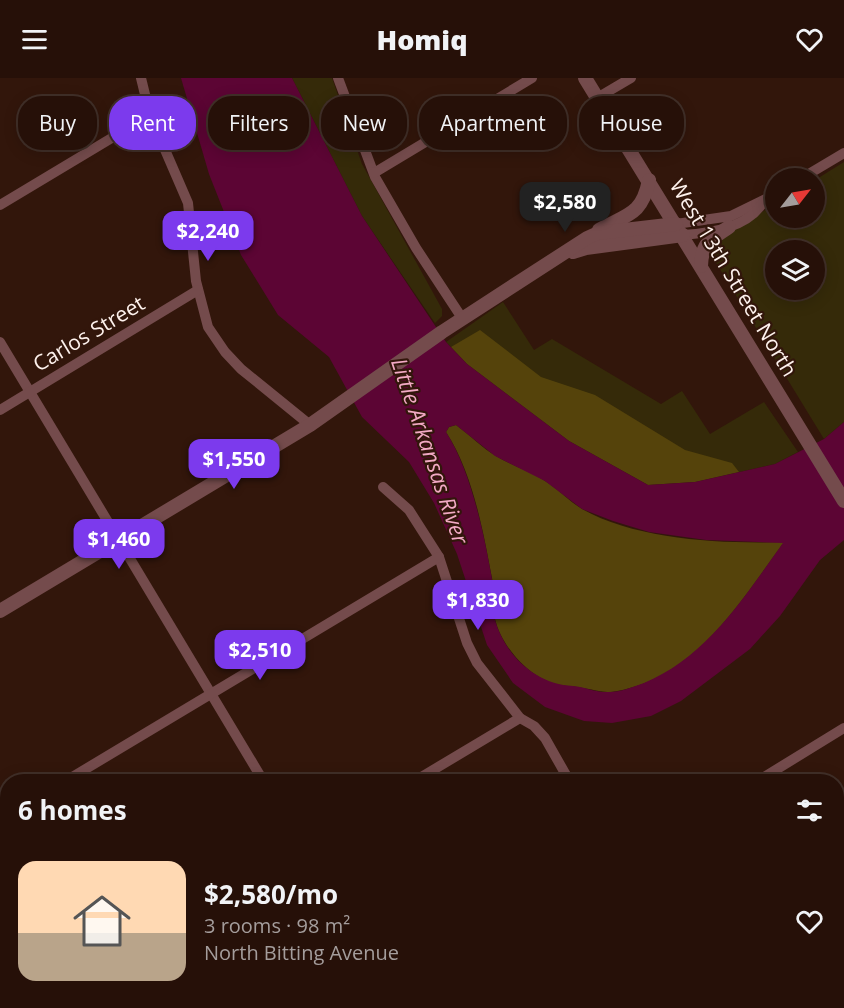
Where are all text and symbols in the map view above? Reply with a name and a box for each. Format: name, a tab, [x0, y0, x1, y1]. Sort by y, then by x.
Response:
text: Homiq	[376, 21, 468, 58]
icon: menu	[18, 23, 51, 56]
icon: heart	[793, 23, 826, 56]
chip: Buy	[18, 96, 97, 150]
chip: Rent	[109, 96, 196, 150]
chip: Filters	[208, 96, 309, 150]
chip: New	[321, 96, 407, 150]
chip: Apartment	[419, 96, 567, 150]
chip: House	[579, 96, 684, 150]
north arrow	[765, 168, 825, 228]
map controls	[765, 168, 825, 300]
street label: West 13th Street North	[664, 174, 804, 381]
pin: $2,580	[516, 182, 614, 233]
text: $2,580	[534, 188, 596, 215]
pin: $2,240	[159, 211, 257, 262]
text: $2,240	[177, 217, 239, 244]
button: layers	[765, 240, 825, 300]
street label: Carlos Street	[27, 289, 149, 377]
water label: Little Arkansas River	[385, 354, 477, 549]
pin: $1,550	[185, 439, 283, 490]
text: $1,550	[203, 445, 265, 472]
pin: $1,460	[70, 519, 168, 570]
text: $1,460	[88, 525, 150, 552]
pin: $1,830	[429, 580, 527, 631]
text: $1,830	[447, 586, 509, 613]
pin: $2,510	[211, 630, 309, 681]
text: $2,510	[229, 636, 291, 663]
text: 6 homes	[18, 792, 127, 828]
icon: filters	[793, 794, 826, 827]
text: $2,580/mo	[204, 876, 338, 912]
icon: home	[66, 885, 138, 957]
icon: heart	[793, 905, 826, 938]
text: 3 rooms · 98 m²	[204, 912, 350, 939]
text: North Bitting Avenue	[204, 939, 399, 966]

